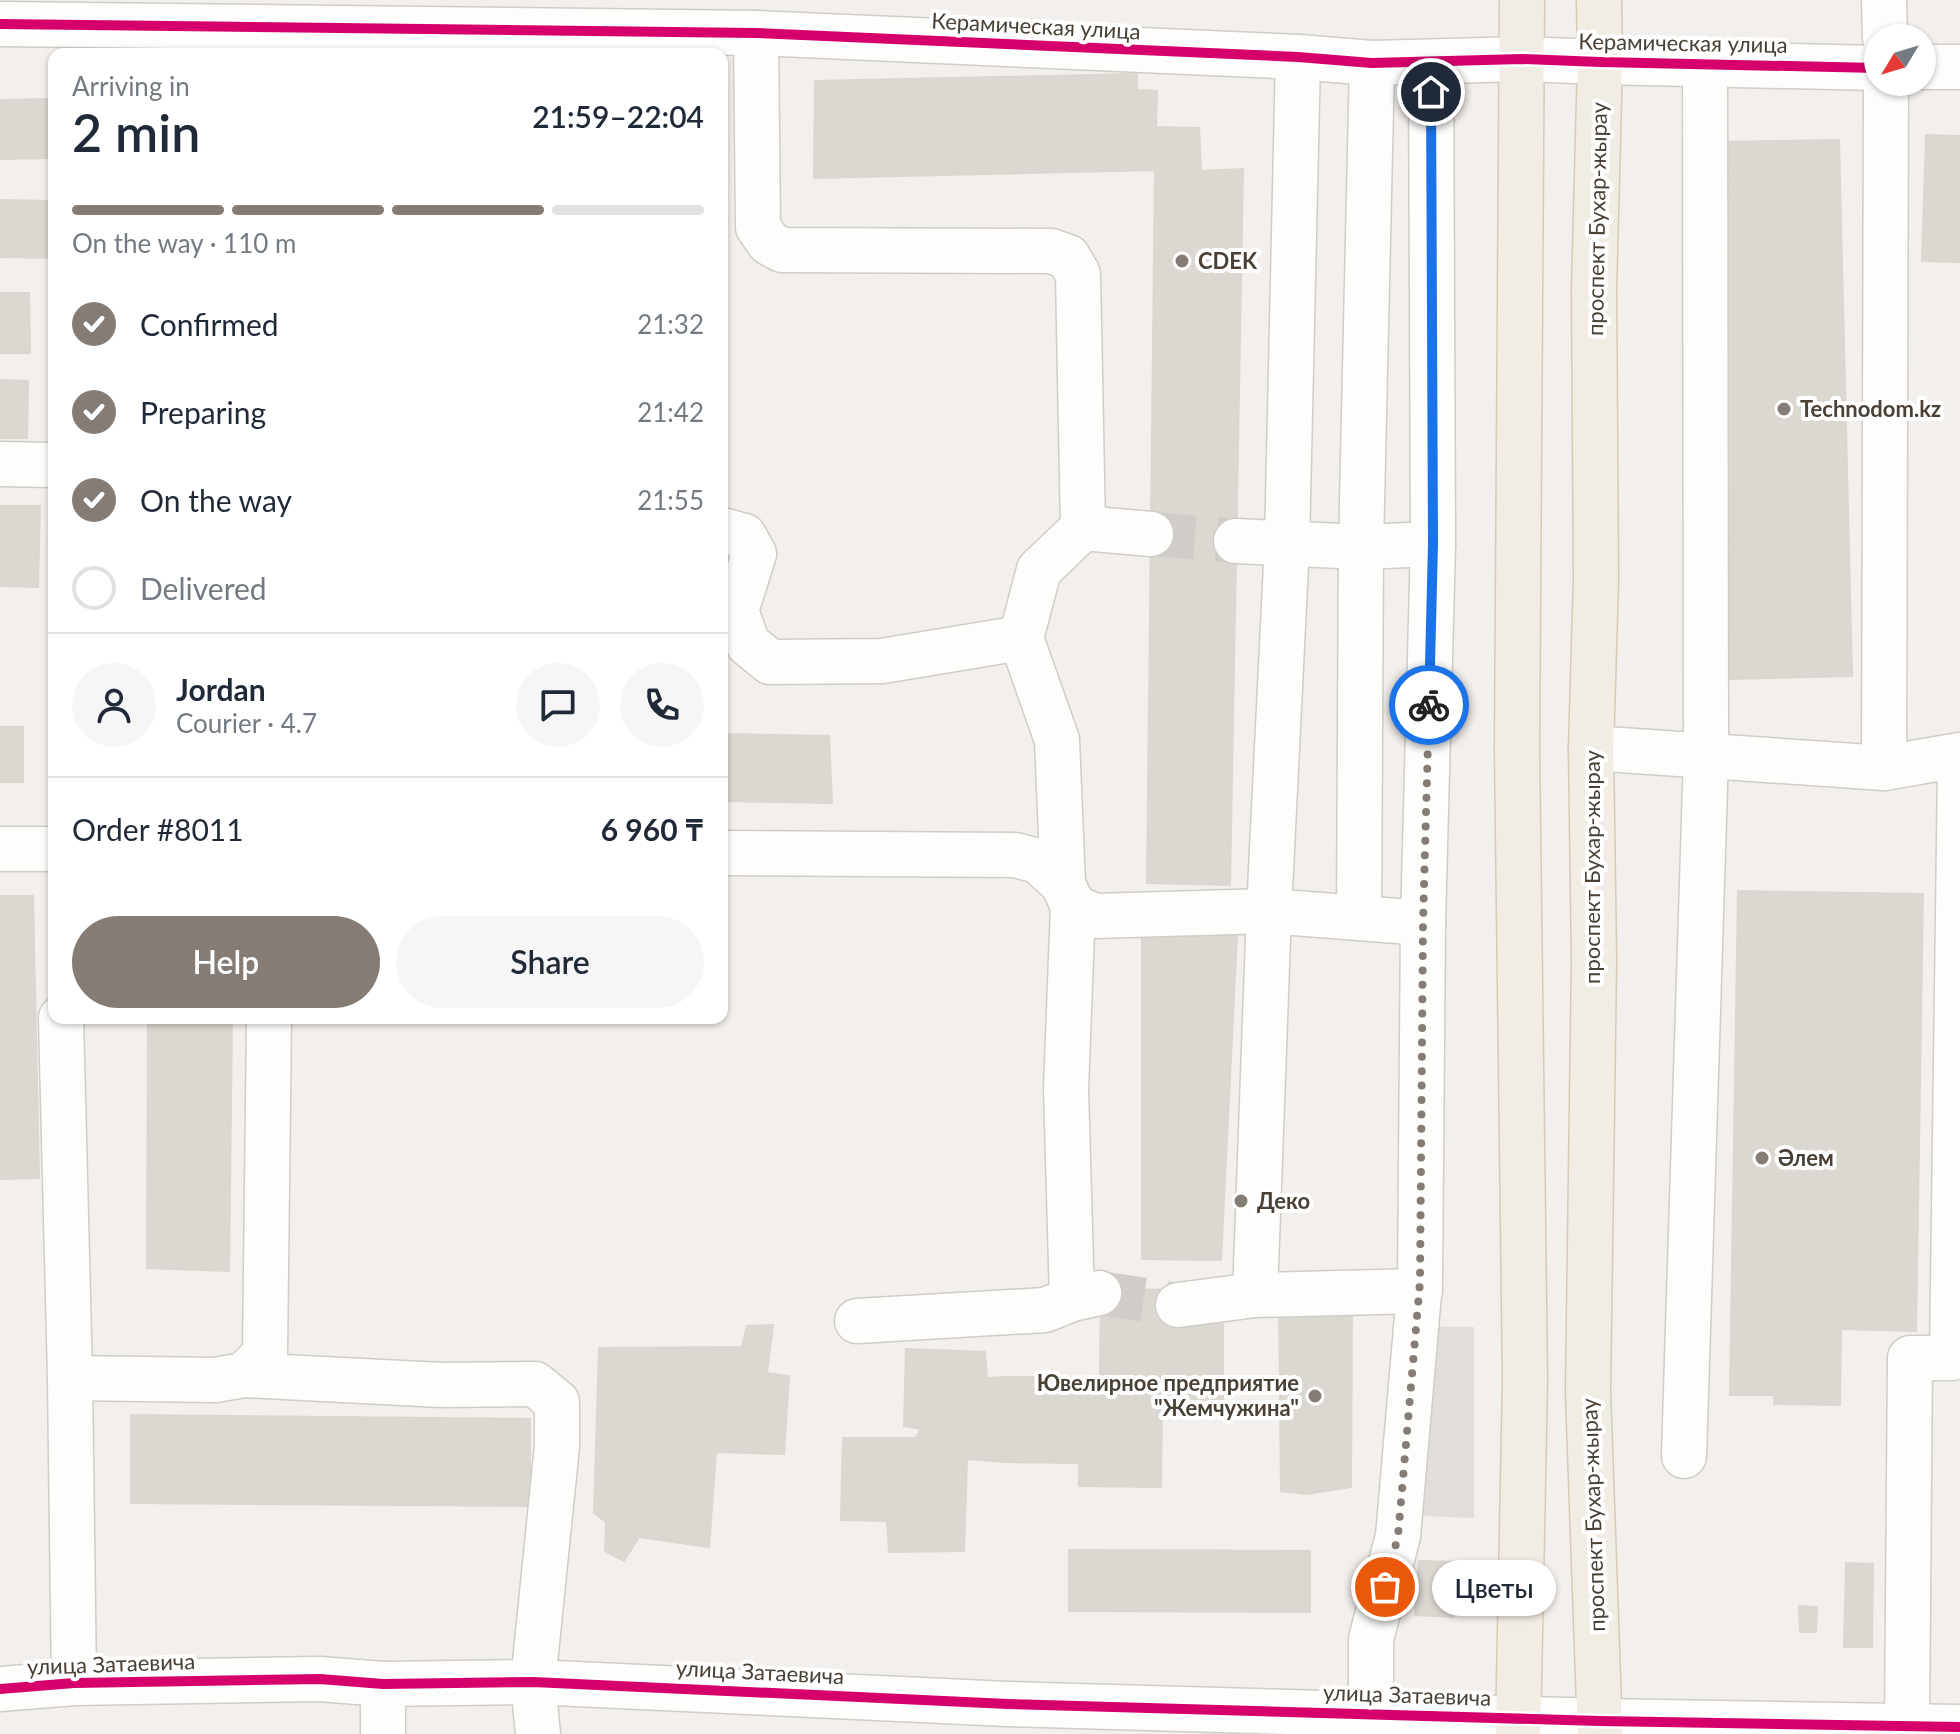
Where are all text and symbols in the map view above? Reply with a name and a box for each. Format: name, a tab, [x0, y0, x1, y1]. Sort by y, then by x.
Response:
street label: Керамическая улица	[931, 7, 1141, 44]
north arrow	[1864, 24, 1936, 96]
map controls	[1864, 24, 1936, 96]
street label: Керамическая улица	[1578, 27, 1788, 58]
pin	[1397, 58, 1465, 126]
text: Arriving in	[72, 70, 190, 102]
icon: home	[1409, 70, 1453, 114]
text: 21:59–22:04	[532, 98, 704, 134]
text: 2 min	[72, 101, 200, 163]
street label: проспект Бухар-жырау	[1581, 101, 1612, 336]
text: On the way · 110 m	[72, 227, 296, 259]
place label: CDEK	[1198, 247, 1258, 274]
marker: CDEK	[1173, 252, 1191, 270]
icon: check	[72, 302, 116, 346]
text: Confirmed	[140, 306, 279, 342]
text: 21:32	[637, 308, 704, 340]
icon: check	[72, 390, 116, 434]
text: Preparing	[140, 394, 266, 430]
place label: Technodom.kz	[1800, 395, 1941, 422]
text: 21:42	[637, 396, 704, 428]
marker: Technodom.kz	[1775, 400, 1793, 418]
icon: check	[72, 478, 116, 522]
text: On the way	[140, 482, 292, 518]
text: 21:55	[637, 484, 704, 516]
text: Delivered	[140, 570, 267, 606]
button: person	[72, 663, 156, 747]
button: chat	[516, 663, 600, 747]
button: phone	[620, 663, 704, 747]
courier	[1389, 665, 1469, 745]
text: Jordan	[176, 671, 266, 707]
icon: bike	[1407, 683, 1451, 727]
text: Courier · 4.7	[176, 707, 317, 739]
street label: проспект Бухар-жырау	[1578, 749, 1605, 984]
text: Order #8011	[72, 811, 244, 847]
text: 6 960 ₸	[601, 811, 704, 847]
button: Help	[72, 916, 380, 1008]
button: Share	[396, 916, 704, 1008]
place label: Әлем	[1778, 1144, 1834, 1171]
marker: Әлем	[1753, 1149, 1771, 1167]
place label: Деко	[1257, 1187, 1310, 1214]
marker: Деко	[1232, 1192, 1250, 1210]
place label: Ювелирное предприятие "Жемчужина"	[1037, 1369, 1299, 1421]
marker: Ювелирное предприятие "Жемчужина"	[1306, 1387, 1324, 1405]
street label: проспект Бухар-жырау	[1575, 1397, 1610, 1632]
pin	[1351, 1553, 1419, 1621]
callout: Цветы	[1433, 1559, 1557, 1615]
icon: bag	[1363, 1565, 1407, 1609]
text: Цветы	[1454, 1572, 1534, 1604]
street label: улица Затаевича	[26, 1647, 196, 1680]
street label: улица Затаевича	[675, 1654, 845, 1689]
street label: улица Затаевича	[1322, 1678, 1492, 1711]

